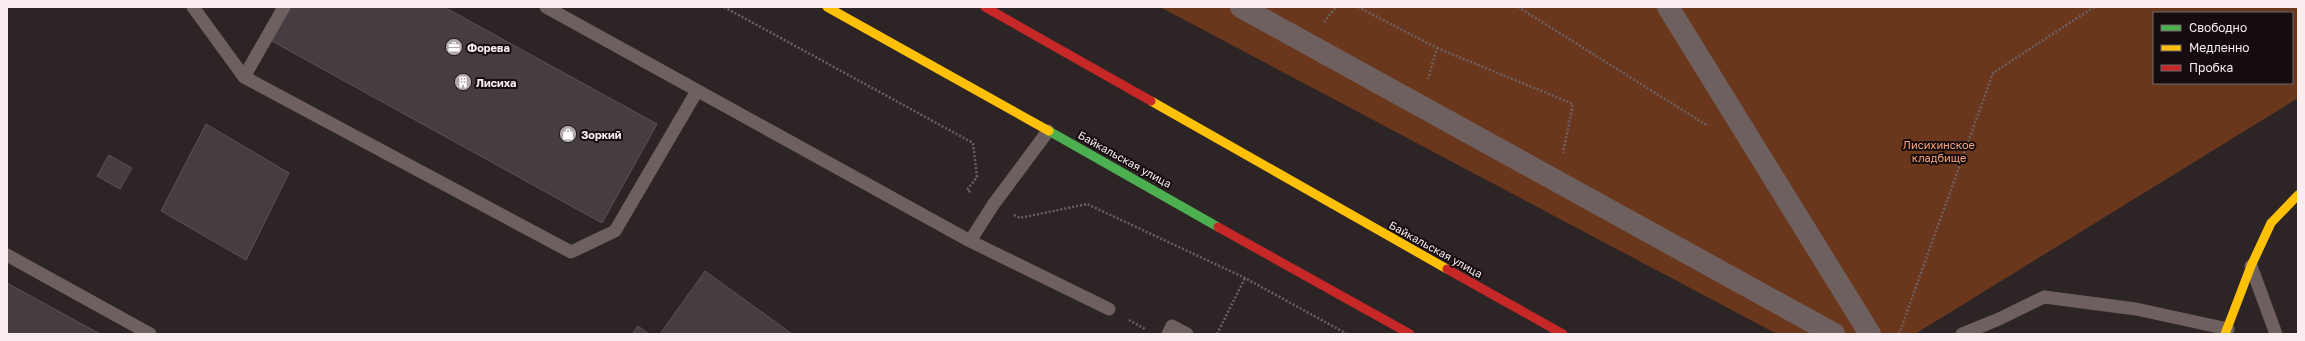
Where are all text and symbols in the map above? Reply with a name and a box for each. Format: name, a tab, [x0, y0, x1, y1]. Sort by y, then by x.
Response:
legend	[2153, 12, 2293, 84]
text: Свободно	[2189, 20, 2247, 35]
office icon: Форева	[444, 37, 464, 57]
text: Медленно	[2189, 40, 2249, 55]
place label: Форева	[467, 41, 510, 54]
text: Пробка	[2189, 60, 2233, 75]
building icon: Лисиха	[453, 72, 473, 92]
place label: Лисиха	[476, 76, 516, 89]
shop icon: Зоркий	[558, 124, 578, 144]
place label: Зоркий	[581, 128, 622, 141]
street label: Байкальская улица	[1076, 128, 1174, 190]
park label: Лисихинское кладбище	[1903, 138, 1975, 164]
street label: Байкальская улица	[1387, 218, 1485, 280]

